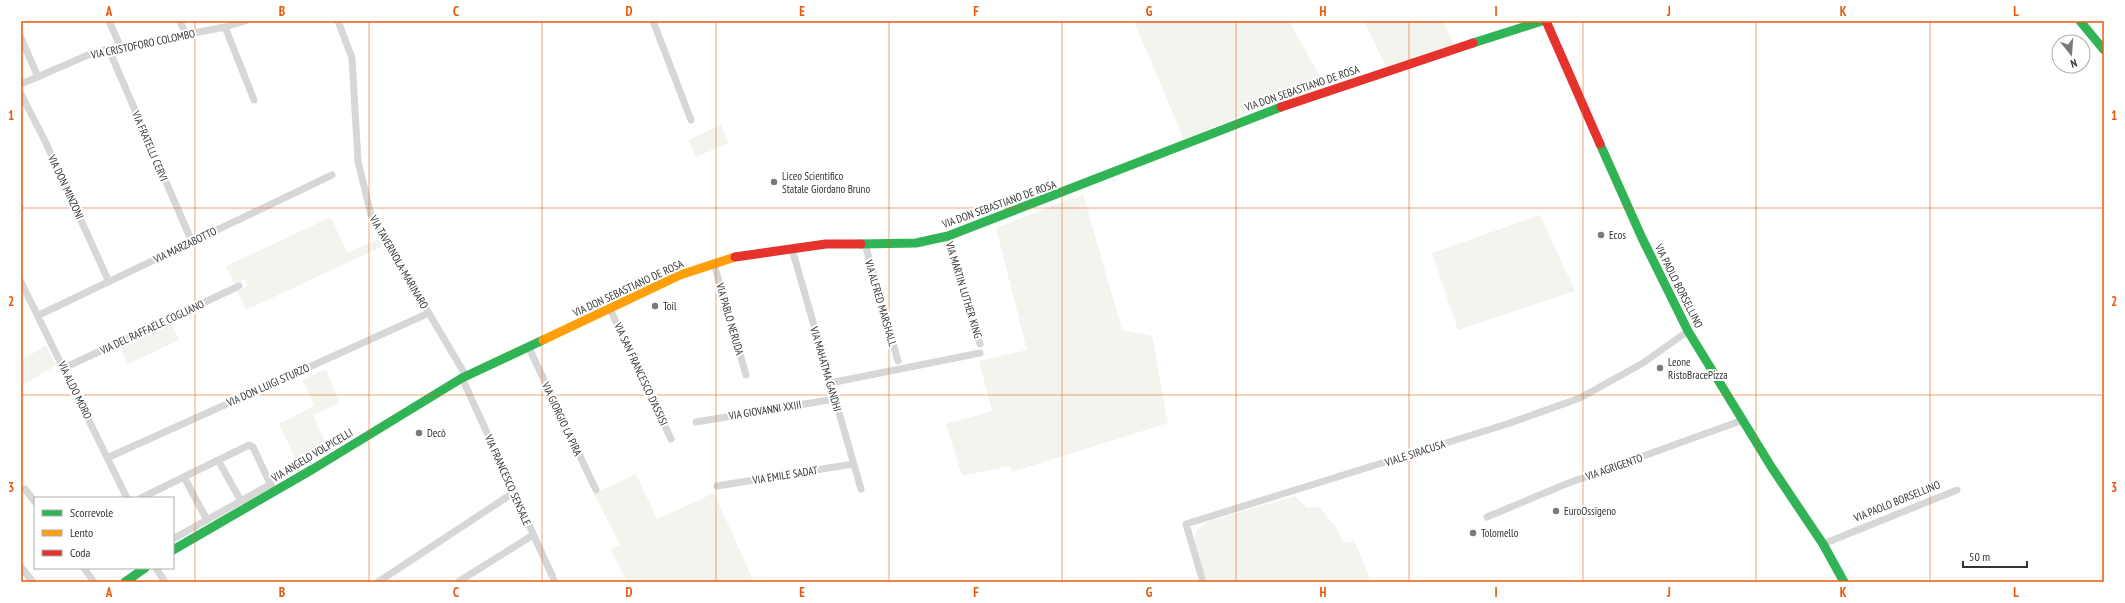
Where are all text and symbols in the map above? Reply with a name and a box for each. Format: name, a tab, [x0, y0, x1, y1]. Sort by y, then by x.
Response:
text: A	[105, 3, 113, 20]
text: B	[279, 3, 285, 20]
text: C	[453, 3, 459, 20]
text: D	[626, 3, 633, 20]
text: E	[799, 3, 805, 20]
text: F	[973, 3, 979, 20]
text: G	[1146, 3, 1153, 20]
text: H	[1320, 3, 1327, 20]
text: I	[1494, 3, 1498, 20]
text: J	[1666, 3, 1671, 20]
text: K	[1840, 3, 1847, 20]
text: L	[2013, 3, 2019, 20]
street label: VIA CRISTOFORO COLOMBO	[89, 26, 196, 62]
north arrow	[2051, 34, 2091, 74]
text: N	[2069, 56, 2079, 71]
street label: VIA DON SEBASTIANO DE ROSA	[1242, 62, 1362, 115]
text: 1	[8, 107, 14, 124]
text: 1	[2111, 107, 2117, 124]
street label: VIA FRATELLI CERVI	[129, 108, 171, 183]
street label: VIA DON MINZONI	[45, 152, 87, 221]
place label: Liceo Scientifico Statale Giordano Bruno	[782, 169, 870, 196]
marker: Liceo Scientifico Statale Giordano Bruno	[769, 177, 779, 187]
street label: VIA DON SEBASTIANO DE ROSA	[939, 177, 1059, 231]
street label: VIA TAVERNOLA-MARINARO	[366, 212, 431, 311]
street label: VIA MARZABOTTO	[150, 224, 219, 267]
place label: Ecos	[1609, 228, 1626, 242]
marker: Ecos	[1596, 230, 1606, 240]
street label: VIA MARTIN LUTHER KING	[942, 239, 985, 340]
street label: VIA PAOLO BORSELLINO	[1651, 241, 1706, 330]
street label: VIA DON SEBASTIANO DE ROSA	[570, 256, 686, 320]
street label: VIA ALFRED MARSHALL	[862, 257, 900, 348]
street label: VIA PABLO NERUDA	[713, 280, 747, 357]
text: 2	[8, 293, 14, 310]
text: 2	[2111, 293, 2117, 310]
street label: VIA DEL RAFFAELE COGLIANO	[97, 297, 206, 358]
place label: Toil	[663, 299, 677, 313]
marker: Toil	[650, 301, 660, 311]
street label: VIA SAN FRANCESCO D'ASSISI	[611, 319, 671, 428]
street label: VIA MAHATMA GANDHI	[807, 324, 845, 413]
place label: Leone RistoBracePizza	[1668, 355, 1728, 382]
street label: VIA ALDO MORO	[55, 358, 95, 421]
street label: VIA DON LUIGI STURZO	[224, 360, 312, 410]
marker: Leone RistoBracePizza	[1655, 363, 1665, 373]
street label: VIA GIORGIO LA PIRA	[538, 379, 586, 459]
street label: VIA GIOVANNI XXIII	[727, 397, 802, 423]
street label: VIA ANGELO VOLPICELLI	[268, 425, 355, 485]
place label: Decò	[427, 426, 446, 440]
marker: Decò	[414, 428, 424, 438]
street label: VIA FRANCESCO SENSALE	[481, 432, 534, 528]
street label: VIALE SIRACUSA	[1382, 436, 1448, 470]
street label: VIA AGRIGENTO	[1583, 451, 1644, 484]
street label: VIA EMILE SADAT	[750, 463, 819, 487]
street label: VIA PAOLO BORSELLINO	[1851, 477, 1942, 525]
text: 3	[8, 479, 14, 496]
text: 3	[2111, 479, 2117, 496]
legend	[34, 497, 174, 569]
place label: EuroOssigeno	[1564, 504, 1616, 518]
text: Scorrevole	[70, 505, 113, 520]
marker: EuroOssigeno	[1551, 506, 1561, 516]
text: Lento	[70, 525, 93, 540]
place label: Tolomello	[1481, 526, 1519, 540]
marker: Tolomello	[1468, 528, 1478, 538]
scale bar	[1963, 543, 2027, 569]
text: Coda	[70, 545, 91, 560]
text: 50 m	[1969, 549, 1990, 564]
text: A	[105, 584, 113, 601]
text: B	[279, 584, 285, 601]
text: C	[453, 584, 459, 601]
text: D	[626, 584, 633, 601]
text: E	[799, 584, 805, 601]
text: F	[973, 584, 979, 601]
text: G	[1146, 584, 1153, 601]
text: H	[1320, 584, 1327, 601]
text: I	[1494, 584, 1498, 601]
text: J	[1666, 584, 1671, 601]
text: K	[1840, 584, 1847, 601]
text: L	[2013, 584, 2019, 601]

